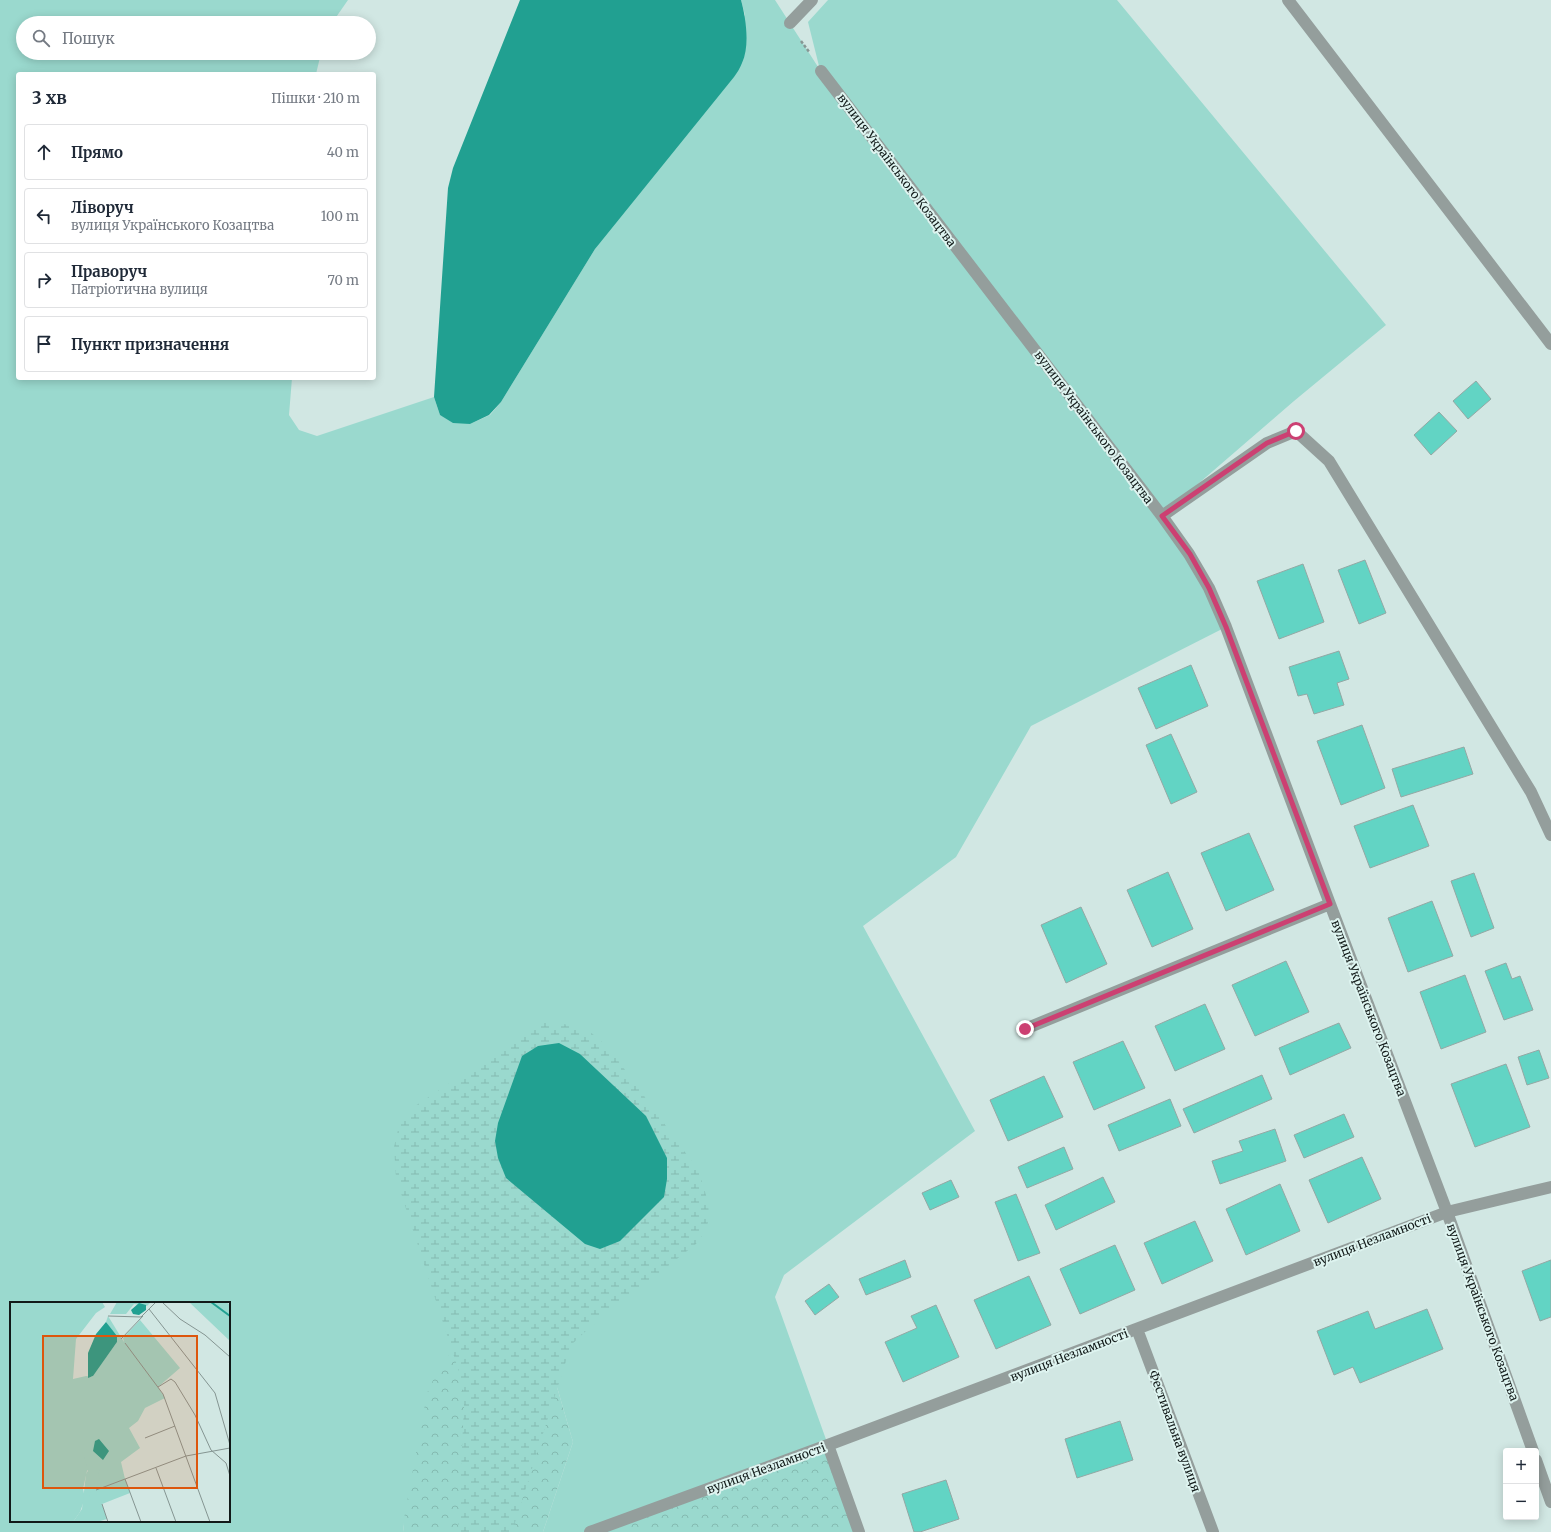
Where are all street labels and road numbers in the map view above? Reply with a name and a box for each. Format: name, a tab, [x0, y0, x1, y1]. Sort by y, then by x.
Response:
street label: вулиця Українського Козацтва	[835, 91, 960, 250]
street label: вулиця Українського Козацтва	[1032, 348, 1157, 507]
street label: вулиця Українського Козацтва	[1328, 918, 1410, 1099]
street label: вулиця Незламності	[1311, 1211, 1433, 1269]
street label: вулиця Українського Козацтва	[1444, 1221, 1522, 1403]
street label: вулиця Незламності	[1008, 1326, 1130, 1384]
street label: Фестивальна вулиця	[1146, 1368, 1204, 1494]
street label: вулиця Незламності	[705, 1440, 827, 1496]

